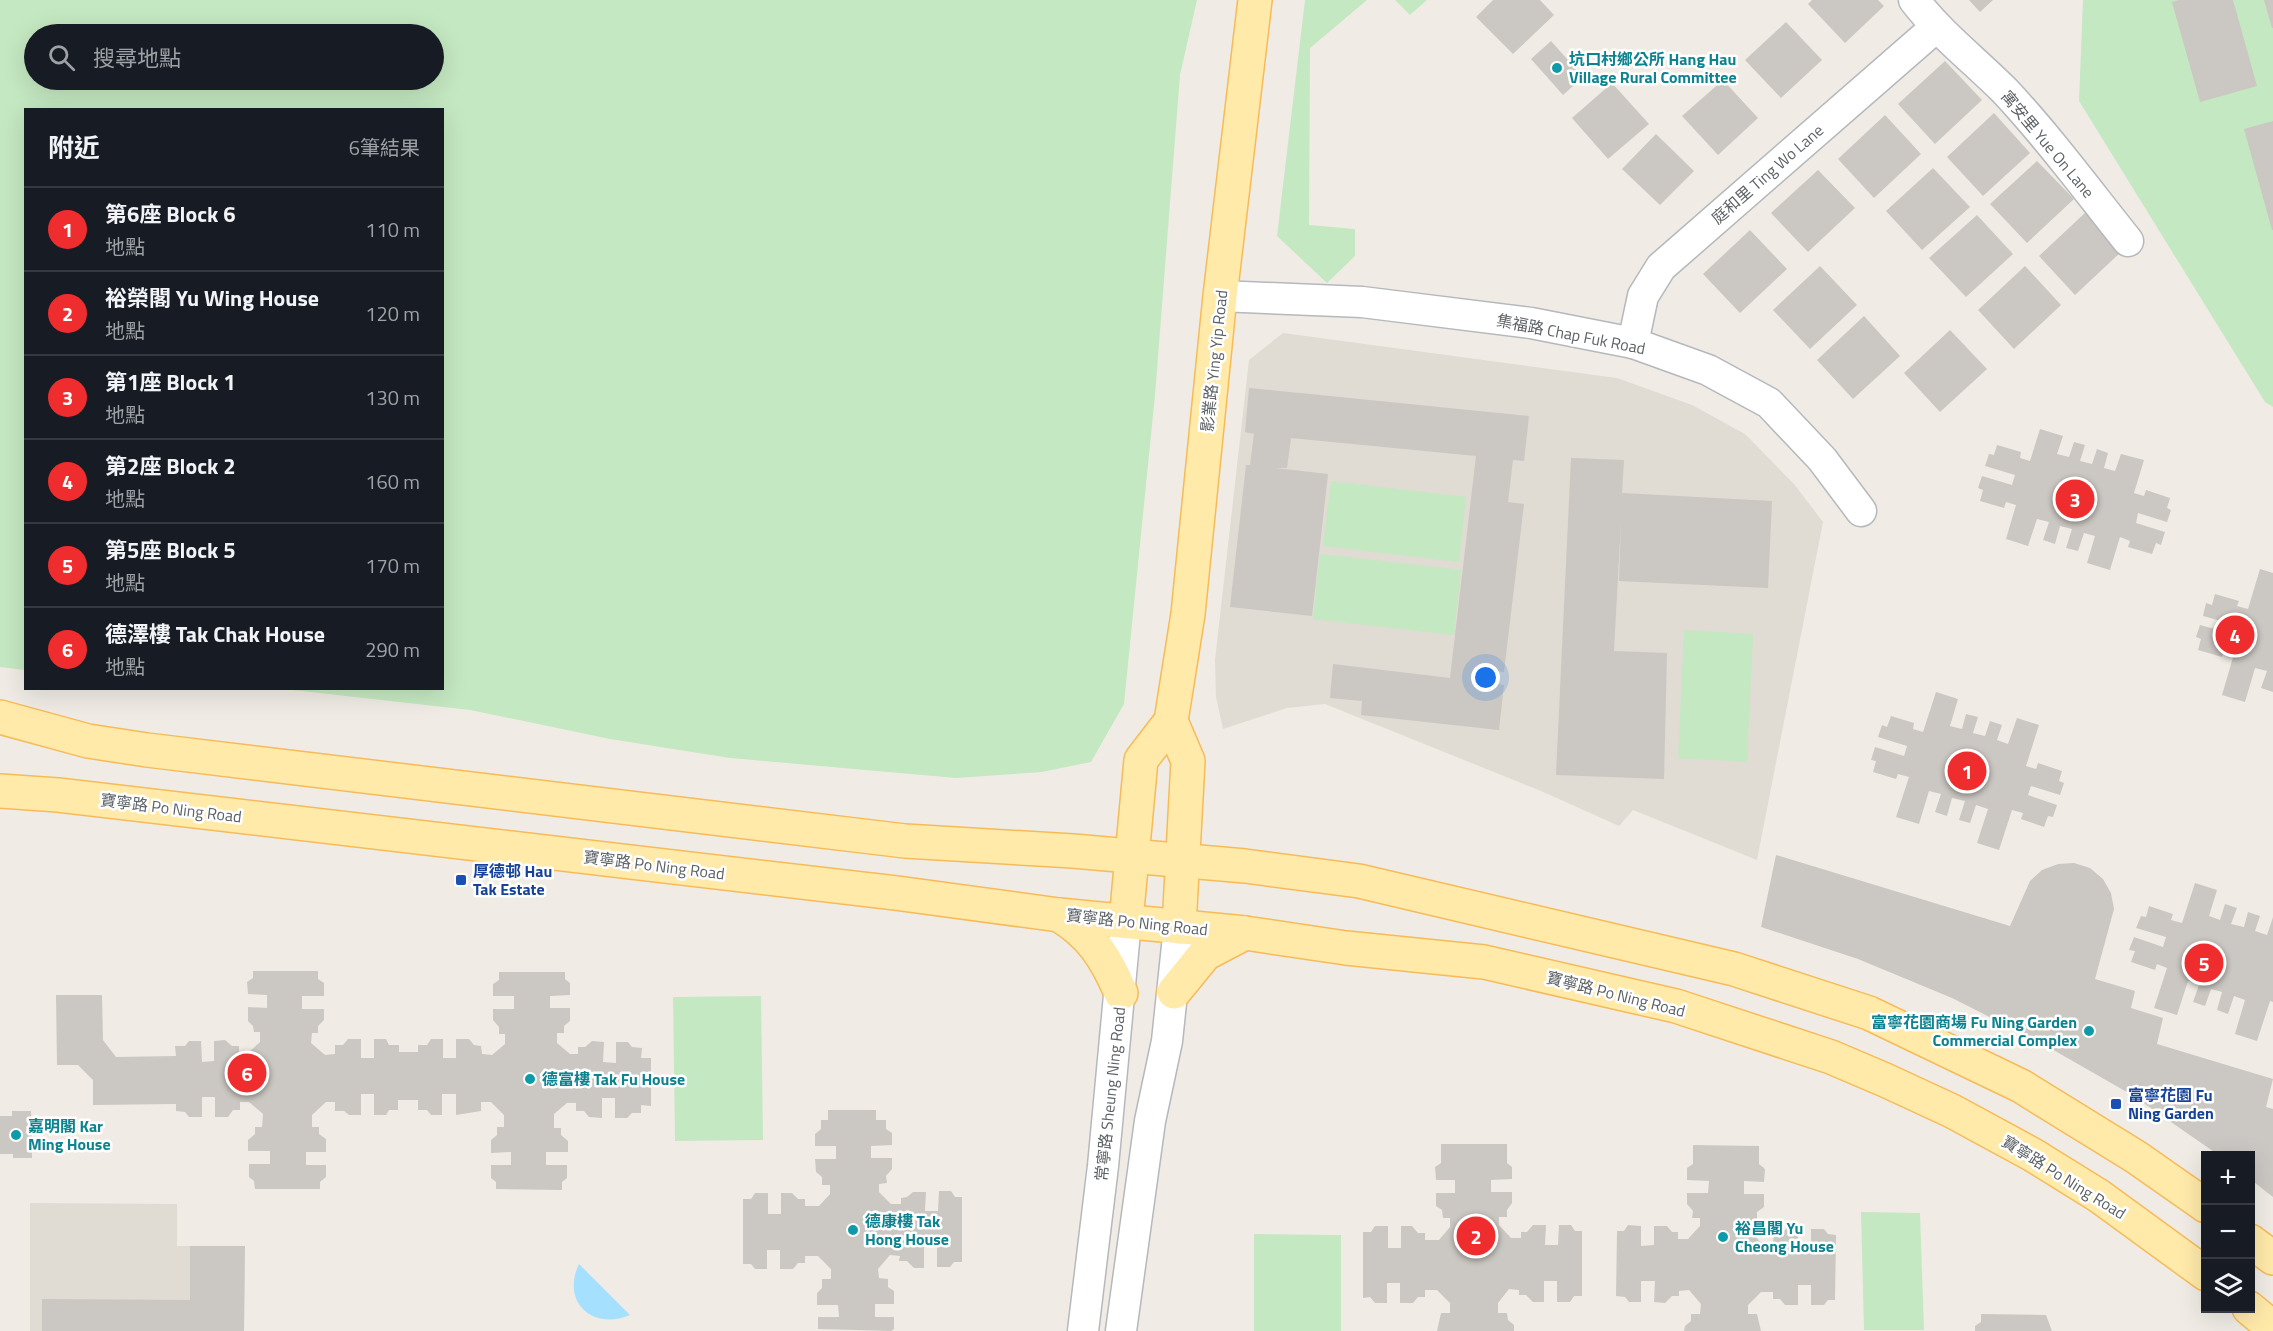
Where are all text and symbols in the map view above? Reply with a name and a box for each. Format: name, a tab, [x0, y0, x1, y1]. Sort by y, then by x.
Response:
search box	[24, 24, 444, 90]
icon: search	[45, 41, 78, 74]
text: 搜尋地點	[93, 41, 181, 75]
place label: 坑口村鄉公所 Hang Hau Village Rural Committee	[1569, 47, 1737, 89]
marker: 坑口村鄉公所 Hang Hau Village Rural Committee	[1550, 61, 1564, 75]
street label: 寓安里 Yue On Lane	[1996, 85, 2100, 203]
street label: 庭和里 Ting Wo Lane	[1706, 118, 1828, 230]
text: 附近	[48, 128, 100, 167]
text: 6筆結果	[349, 132, 420, 163]
text: 第6座 Block 6	[105, 197, 236, 231]
text: 1	[62, 214, 73, 245]
text: 110 m	[365, 214, 420, 245]
text: 地點	[105, 231, 145, 262]
text: 裕榮閣 Yu Wing House	[105, 281, 319, 315]
street label: 影業路 Ying Yip Road	[1195, 289, 1233, 433]
text: 2	[62, 298, 73, 329]
text: 120 m	[365, 298, 420, 329]
street label: 集福路 Chap Fuk Road	[1494, 308, 1648, 360]
text: 地點	[105, 315, 145, 346]
text: 第1座 Block 1	[105, 365, 236, 399]
text: 3	[62, 382, 73, 413]
text: 130 m	[365, 382, 420, 413]
text: 地點	[105, 399, 145, 430]
text: 第2座 Block 2	[105, 449, 236, 483]
text: 4	[62, 466, 73, 497]
text: 160 m	[365, 466, 420, 497]
pin: 3	[2056, 476, 2094, 522]
text: 地點	[105, 483, 145, 514]
text: 第5座 Block 5	[105, 533, 236, 567]
text: 5	[62, 550, 73, 581]
text: 170 m	[365, 550, 420, 581]
text: 地點	[105, 567, 145, 598]
pin: 4	[2216, 612, 2254, 658]
text: 德澤樓 Tak Chak House	[105, 617, 325, 651]
text: 6	[62, 634, 73, 665]
text: 290 m	[365, 634, 420, 665]
text: 地點	[105, 651, 145, 682]
your location	[1471, 663, 1500, 692]
pin: 1	[1948, 748, 1986, 794]
street label: 寶寧路 Po Ning Road	[99, 787, 243, 829]
street label: 寶寧路 Po Ning Road	[582, 844, 726, 886]
place label: 厚德邨 Hau Tak Estate	[473, 859, 552, 901]
marker: 厚德邨 Hau Tak Estate	[454, 873, 468, 887]
street label: 寶寧路 Po Ning Road	[1065, 903, 1209, 941]
pin: 5	[2184, 940, 2224, 986]
street label: 寶寧路 Po Ning Road	[1544, 965, 1688, 1023]
street label: 常寧路 Sheung Ning Road	[1089, 1006, 1131, 1182]
place label: 富寧花園商場 Fu Ning Garden Commercial Complex	[1871, 1010, 2077, 1052]
marker: 富寧花園商場 Fu Ning Garden Commercial Complex	[2082, 1024, 2096, 1038]
pin: 6	[228, 1050, 266, 1096]
place label: 德富樓 Tak Fu House	[542, 1067, 685, 1091]
marker: 德富樓 Tak Fu House	[523, 1072, 537, 1086]
place label: 富寧花園 Fu Ning Garden	[2128, 1083, 2214, 1125]
marker: 富寧花園 Fu Ning Garden	[2109, 1097, 2123, 1111]
place label: 嘉明閣 Kar Ming House	[28, 1114, 111, 1156]
marker: 嘉明閣 Kar Ming House	[9, 1128, 23, 1142]
street label: 寶寧路 Po Ning Road	[1997, 1129, 2131, 1225]
map controls	[2201, 1151, 2255, 1313]
button: +	[2201, 1151, 2255, 1205]
button: −	[2201, 1205, 2255, 1259]
place label: 德康樓 Tak Hong House	[865, 1209, 949, 1251]
pin: 2	[1456, 1214, 1496, 1258]
place label: 裕昌閣 Yu Cheong House	[1735, 1216, 1834, 1258]
marker: 德康樓 Tak Hong House	[846, 1223, 860, 1237]
marker: 裕昌閣 Yu Cheong House	[1716, 1230, 1730, 1244]
button: layers	[2201, 1259, 2255, 1313]

